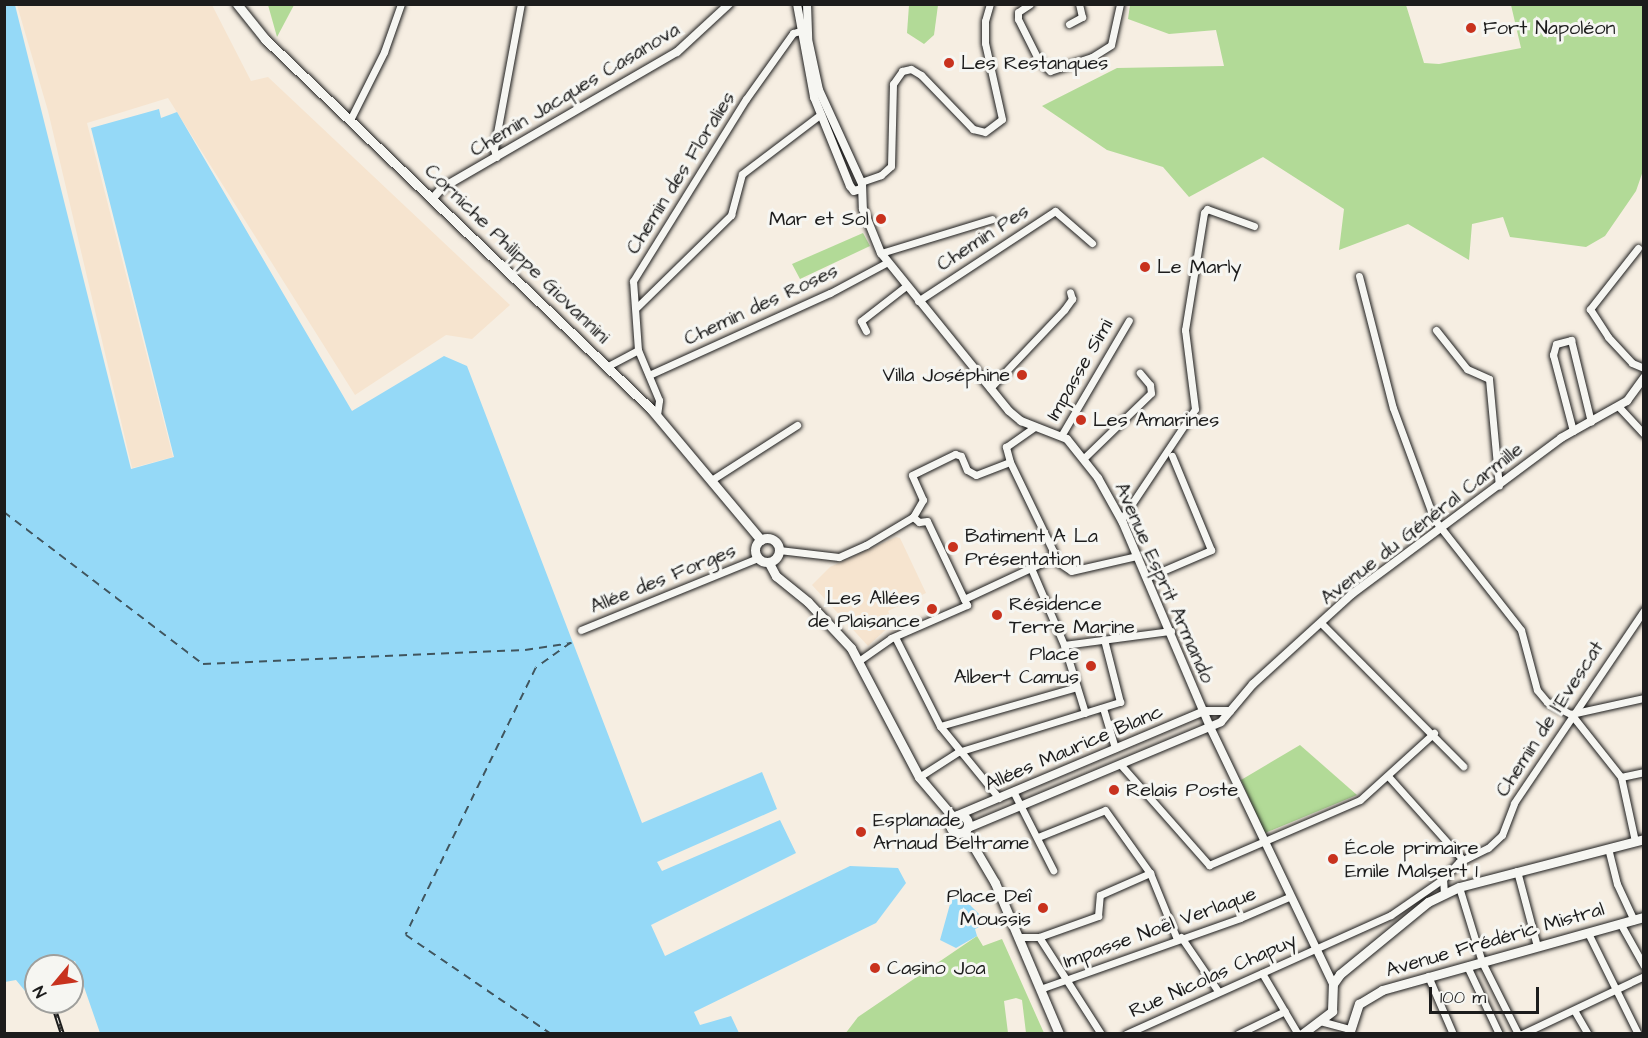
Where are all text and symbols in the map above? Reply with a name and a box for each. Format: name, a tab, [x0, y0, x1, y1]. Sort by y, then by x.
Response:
place label: Fort Napoléon	[1483, 16, 1616, 40]
street label: Chemin Jacques Casanova	[466, 18, 684, 162]
marker: Fort Napoléon	[1464, 21, 1478, 35]
place label: Les Restanques	[961, 51, 1108, 75]
marker: Les Restanques	[942, 56, 956, 70]
street label: Chemin des Floralies	[621, 87, 741, 259]
street label: Corniche Philippe Giovannini	[419, 159, 615, 349]
street label: Chemin Pes	[932, 199, 1034, 277]
place label: Mar et Sol	[769, 207, 869, 231]
marker: Mar et Sol	[874, 212, 888, 226]
place label: Le Marly	[1157, 255, 1242, 279]
street label: Chemin des Roses	[680, 259, 842, 351]
marker: Le Marly	[1138, 260, 1152, 274]
street label: Impasse Simi	[1041, 315, 1119, 425]
place label: Villa Joséphine	[882, 363, 1010, 387]
marker: Villa Joséphine	[1015, 368, 1029, 382]
place label: Les Amarines	[1093, 408, 1219, 432]
marker: Les Amarines	[1074, 413, 1088, 427]
street label: Avenue du Général Carmille	[1316, 437, 1528, 611]
street label: Avenue Esprit Armando	[1109, 479, 1219, 687]
place label: Batiment A La Présentation	[965, 524, 1098, 571]
street label: Allée des Forges	[587, 539, 739, 619]
marker: Batiment A La Présentation	[946, 540, 960, 554]
place label: Les Allées de Plaisance	[808, 586, 920, 633]
place label: Résidence Terre Marine	[1009, 592, 1135, 639]
marker: Les Allées de Plaisance	[925, 602, 939, 616]
marker: Résidence Terre Marine	[990, 608, 1004, 622]
street label: Chemin de l'Evescat	[1491, 637, 1609, 801]
place label: Place Albert Camus	[954, 642, 1079, 689]
marker: Place Albert Camus	[1084, 659, 1098, 673]
street label: Allées Maurice Blanc	[981, 700, 1167, 796]
place label: Relais Poste	[1126, 778, 1238, 802]
marker: Relais Poste	[1107, 783, 1121, 797]
place label: Esplanade Arnaud Beltrame	[873, 808, 1029, 855]
marker: Esplanade Arnaud Beltrame	[854, 825, 868, 839]
place label: École primaire Emile Malsert 1	[1345, 836, 1479, 883]
marker: École primaire Emile Malsert 1	[1326, 852, 1340, 866]
street label: Impasse Noël Verlaque	[1060, 882, 1260, 974]
place label: Place Deî Moussis	[947, 885, 1031, 932]
street label: Avenue Frédéric Mistral	[1383, 897, 1607, 983]
marker: Place Deî Moussis	[1036, 901, 1050, 915]
street label: Rue Nicolas Chapuy	[1126, 928, 1300, 1024]
north arrow	[24, 954, 84, 1014]
place label: Casino Joa	[887, 956, 986, 980]
marker: Casino Joa	[868, 961, 882, 975]
scale bar	[1432, 975, 1542, 1013]
text: N	[28, 982, 52, 1001]
text: 100 m	[1440, 985, 1486, 1010]

